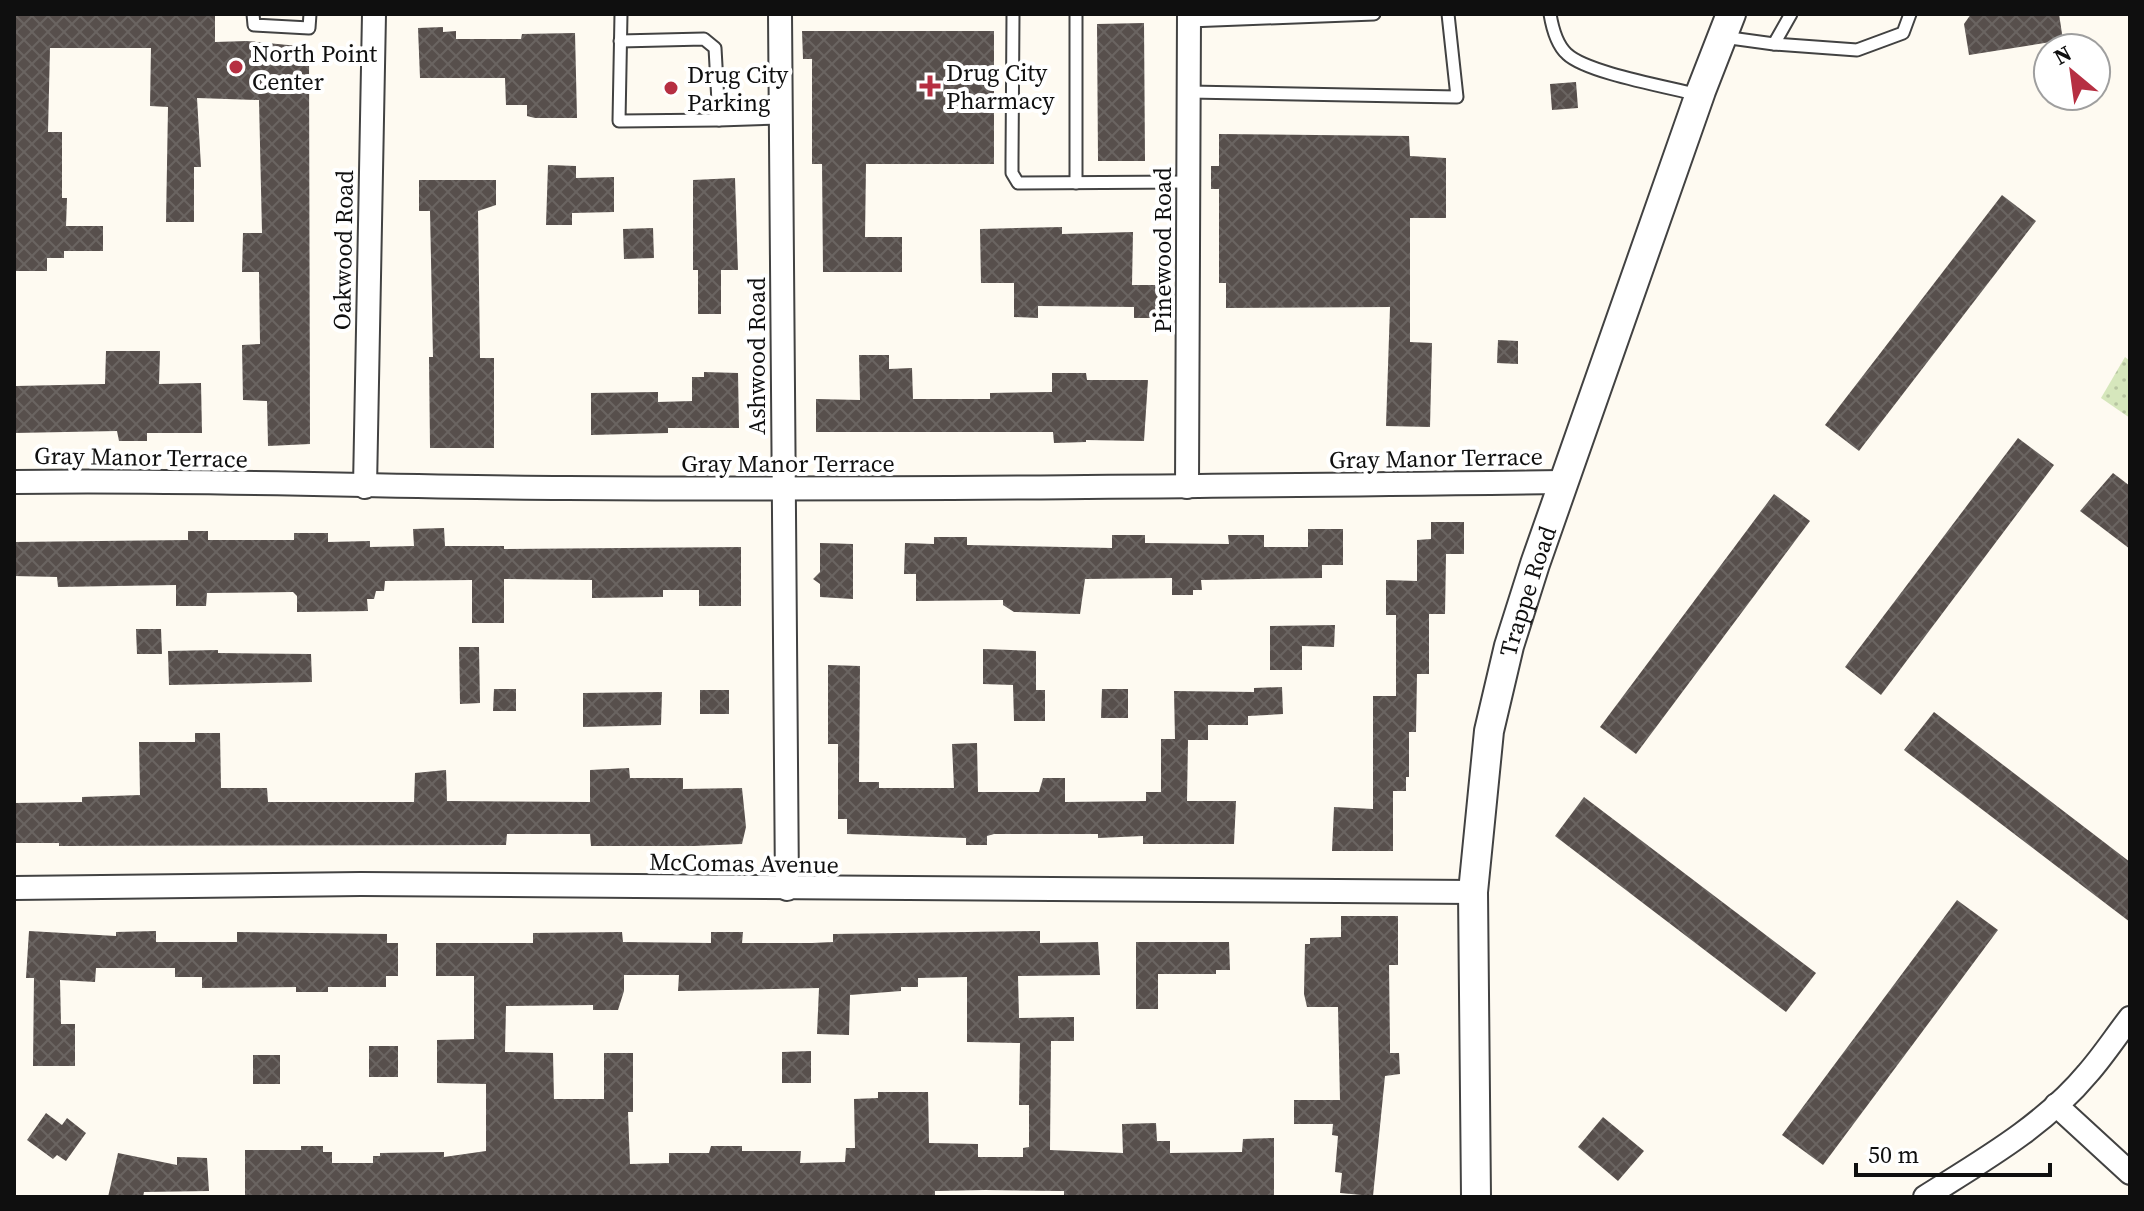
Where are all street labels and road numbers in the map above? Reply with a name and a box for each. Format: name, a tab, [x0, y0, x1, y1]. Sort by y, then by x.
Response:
street label: Pinewood Road	[1146, 167, 1179, 333]
street label: Oakwood Road	[325, 169, 361, 330]
street label: Ashwood Road	[740, 277, 773, 435]
street label: Gray Manor Terrace	[34, 439, 248, 475]
street label: Gray Manor Terrace	[1329, 440, 1543, 476]
street label: Gray Manor Terrace	[681, 447, 895, 480]
street label: Trappe Road	[1491, 521, 1564, 659]
street label: McComas Avenue	[649, 845, 839, 881]

